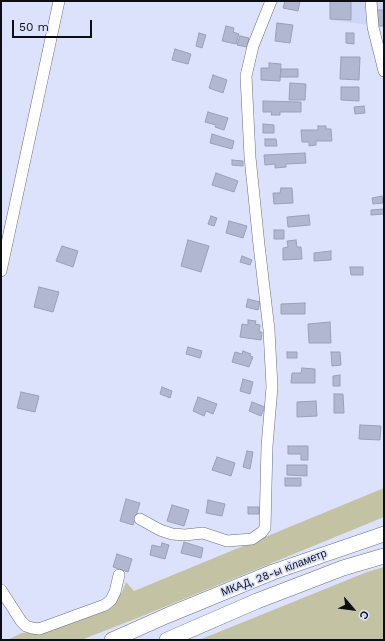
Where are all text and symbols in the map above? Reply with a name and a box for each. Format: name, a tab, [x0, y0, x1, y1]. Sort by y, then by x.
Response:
scale bar	[14, 12, 94, 38]
text: 50 m	[19, 20, 49, 34]
street label: МКАД, 28-ы кіламетр	[219, 547, 329, 599]
north arrow	[333, 589, 373, 629]
text: С	[356, 608, 372, 621]

